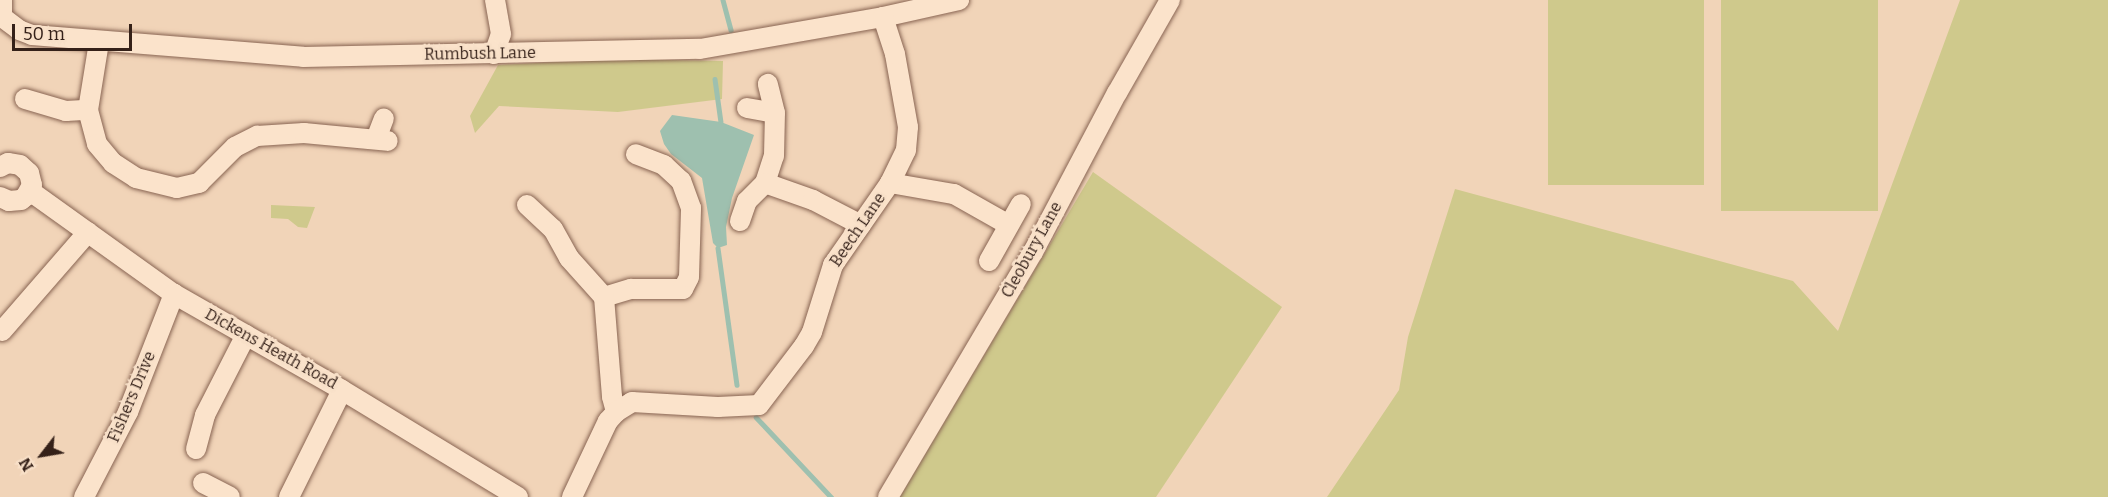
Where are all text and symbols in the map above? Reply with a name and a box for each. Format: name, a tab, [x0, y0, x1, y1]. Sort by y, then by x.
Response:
scale bar	[15, 12, 135, 50]
text: 50 m	[23, 23, 65, 45]
street label: Rumbush Lane	[424, 43, 536, 65]
street label: Beech Lane	[826, 189, 890, 271]
street label: Cleobury Lane	[998, 199, 1066, 301]
street label: Dickens Heath Road	[201, 305, 341, 393]
street label: Fishers Drive	[104, 349, 160, 445]
north arrow	[12, 425, 72, 485]
text: N	[15, 454, 37, 475]

